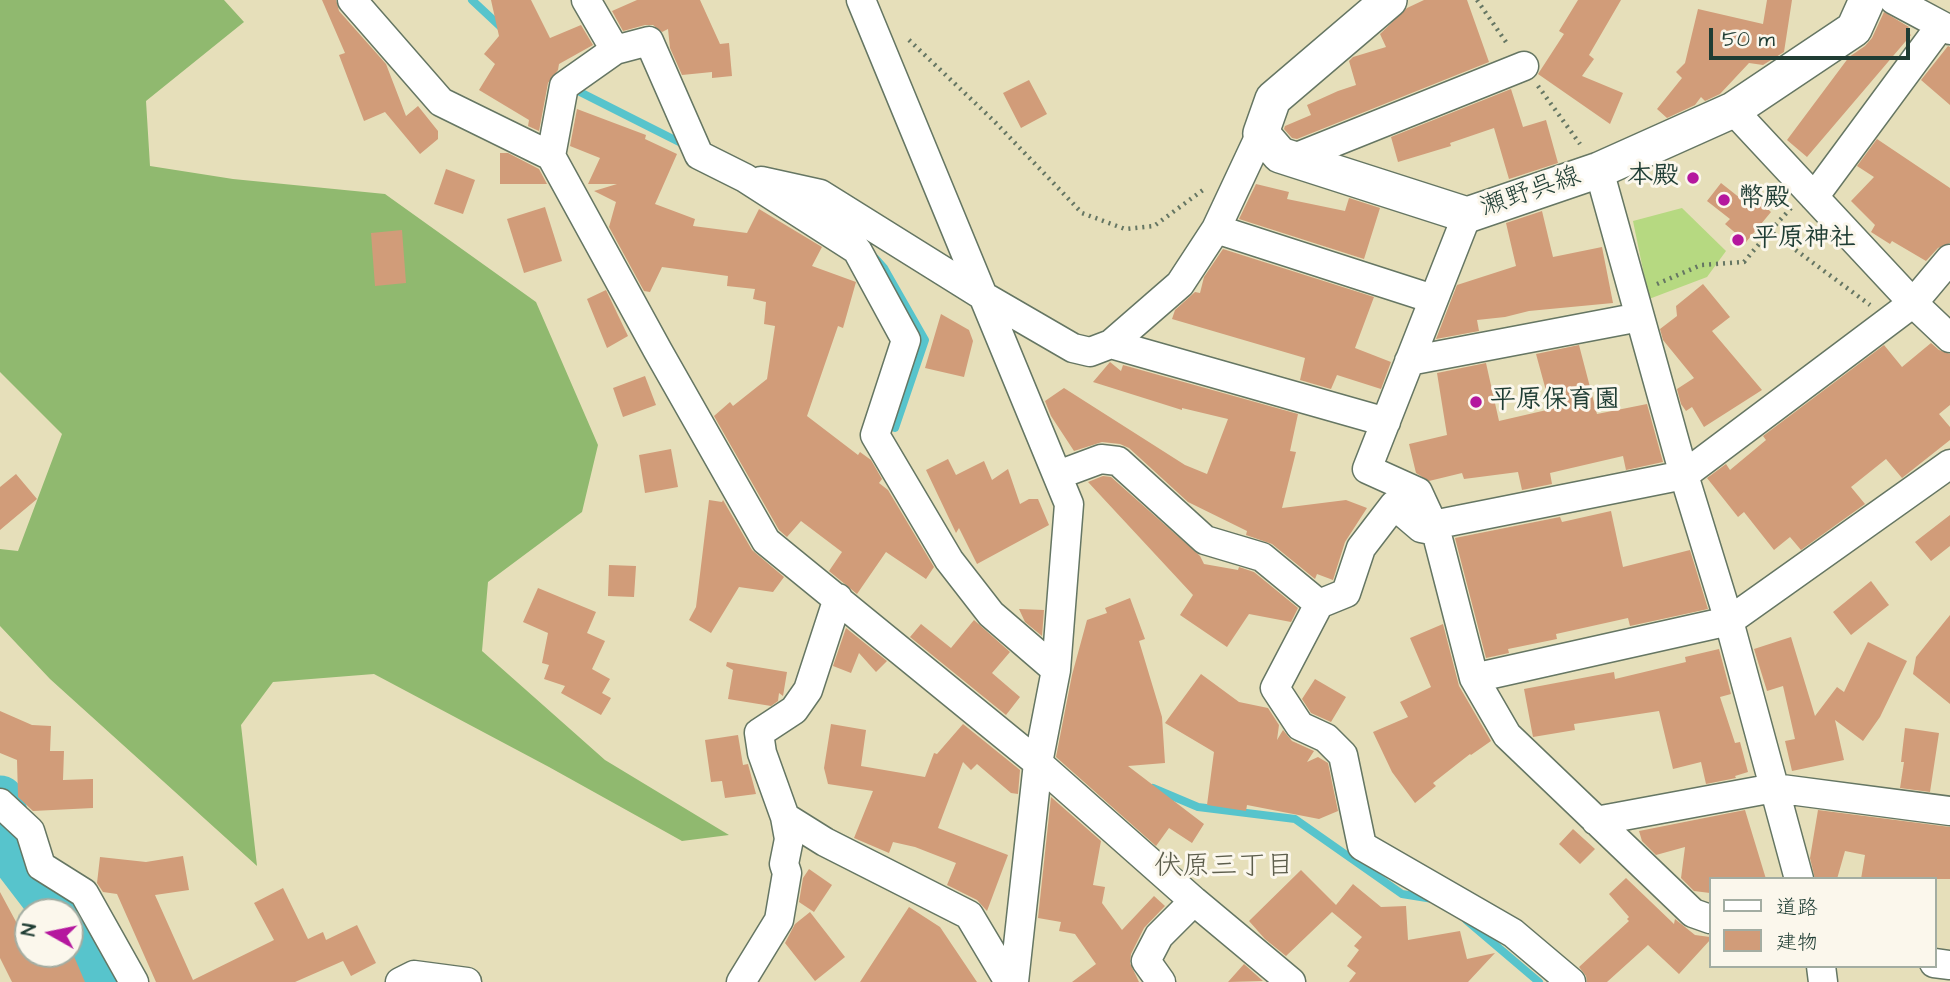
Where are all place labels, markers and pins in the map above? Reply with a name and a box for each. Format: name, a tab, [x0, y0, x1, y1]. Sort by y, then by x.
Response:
place label: 本殿	[1627, 162, 1679, 194]
marker: 本殿	[1685, 170, 1701, 186]
place label: 幣殿	[1738, 184, 1790, 216]
marker: 幣殿	[1716, 192, 1732, 208]
place label: 平原神社	[1752, 224, 1856, 256]
marker: 平原神社	[1730, 232, 1746, 248]
place label: 平原保育園	[1490, 386, 1620, 418]
marker: 平原保育園	[1468, 394, 1484, 410]

